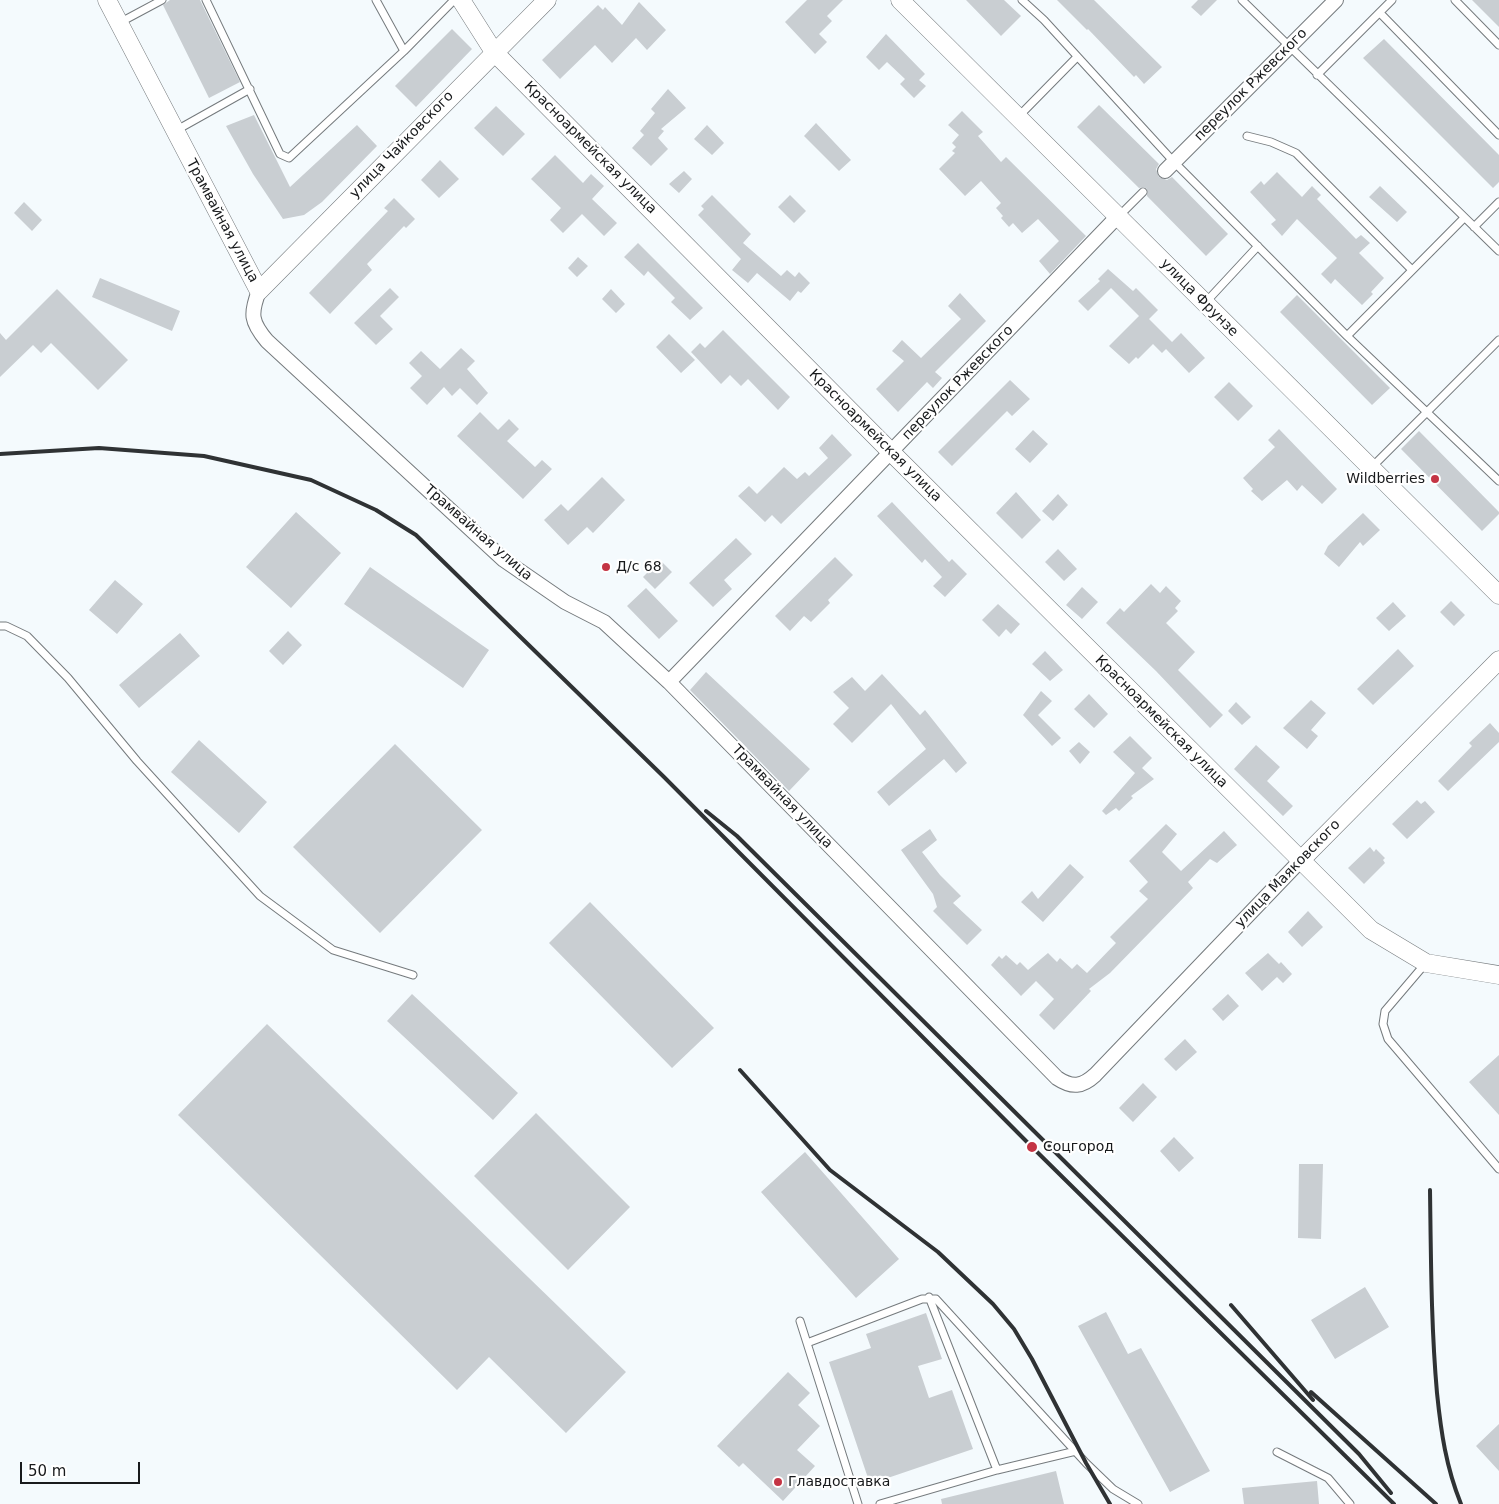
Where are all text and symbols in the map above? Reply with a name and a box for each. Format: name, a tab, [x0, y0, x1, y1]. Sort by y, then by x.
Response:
street label: переулок Ржевского	[1191, 25, 1311, 145]
street label: Красноармейская улица	[520, 78, 660, 218]
street label: улица Чайковского	[347, 88, 457, 202]
street label: Трамвайная улица	[182, 156, 262, 286]
street label: улица Фрунзе	[1157, 256, 1241, 340]
street label: переулок Ржевского	[899, 322, 1017, 444]
street label: Красноармейская улица	[805, 366, 945, 506]
place label: Wildberries	[1346, 471, 1425, 487]
marker: Wildberries	[1429, 473, 1441, 485]
street label: Трамвайная улица	[421, 482, 535, 584]
place label: Д/с 68	[616, 559, 662, 575]
marker: Д/с 68	[600, 561, 612, 573]
street label: Красноармейская улица	[1091, 652, 1231, 792]
street label: Трамвайная улица	[728, 742, 836, 852]
street label: улица Маяковского	[1232, 816, 1344, 932]
place label: Соцгород	[1043, 1139, 1114, 1155]
marker: Соцгород	[1025, 1140, 1039, 1154]
scale bar	[22, 1452, 142, 1484]
text: 50 m	[28, 1462, 66, 1480]
place label: Главдоставка	[788, 1474, 890, 1490]
marker: Главдоставка	[772, 1476, 784, 1488]

